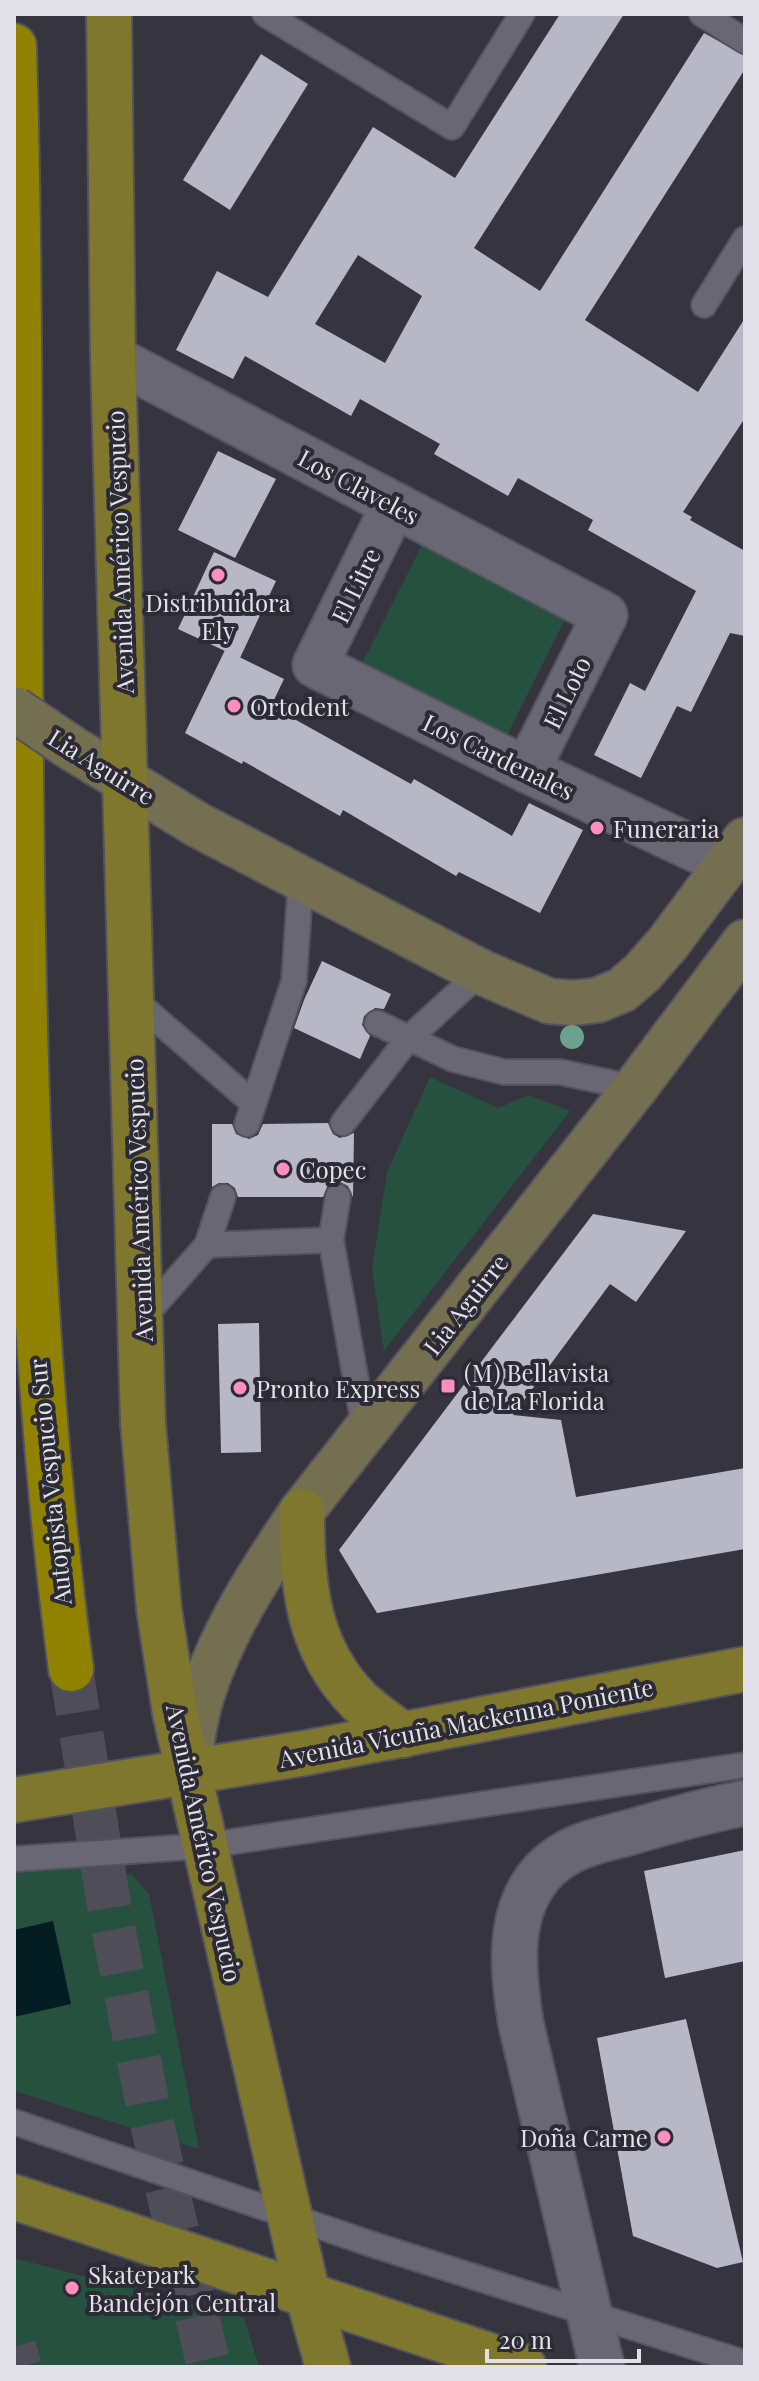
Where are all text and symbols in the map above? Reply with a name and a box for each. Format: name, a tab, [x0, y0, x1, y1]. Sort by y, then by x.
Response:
street label: Avenida Américo Vespucio	[98, 410, 140, 695]
street label: Los Claveles	[293, 441, 425, 531]
street label: El Litre	[323, 542, 387, 628]
marker: Distribuidora Ely	[209, 566, 227, 584]
place label: Distribuidora Ely	[145, 586, 291, 646]
street label: El Loto	[535, 651, 597, 733]
place label: Ortodent	[250, 690, 350, 722]
marker: Ortodent	[225, 697, 243, 715]
street label: Los Cardenales	[418, 706, 580, 806]
street label: Lia Aguirre	[43, 721, 161, 811]
place label: Funeraria	[613, 812, 719, 844]
marker: Funeraria	[588, 819, 606, 837]
street label: Avenida Américo Vespucio	[117, 1058, 159, 1343]
place label: Copec	[299, 1153, 366, 1185]
marker: Copec	[274, 1160, 292, 1178]
street label: Lia Aguirre	[416, 1247, 514, 1361]
place label: (M) Bellavista de La Florida	[464, 1356, 609, 1416]
street label: Autopista Vespucio Sur	[20, 1357, 78, 1607]
place label: Pronto Express	[256, 1372, 420, 1404]
marker: (M) Bellavista de La Florida	[439, 1377, 457, 1395]
marker: Pronto Express	[231, 1379, 249, 1397]
street label: Avenida Vicuña Mackenna Poniente	[275, 1670, 656, 1774]
street label: Avenida Américo Vespucio	[160, 1700, 250, 1985]
place label: Doña Carne	[520, 2121, 648, 2153]
marker: Doña Carne	[655, 2128, 673, 2146]
place label: Skatepark Bandejón Central	[88, 2258, 276, 2318]
marker: Skatepark Bandejón Central	[63, 2279, 81, 2297]
scale bar	[487, 2313, 639, 2363]
text: 20 m	[499, 2323, 552, 2355]

